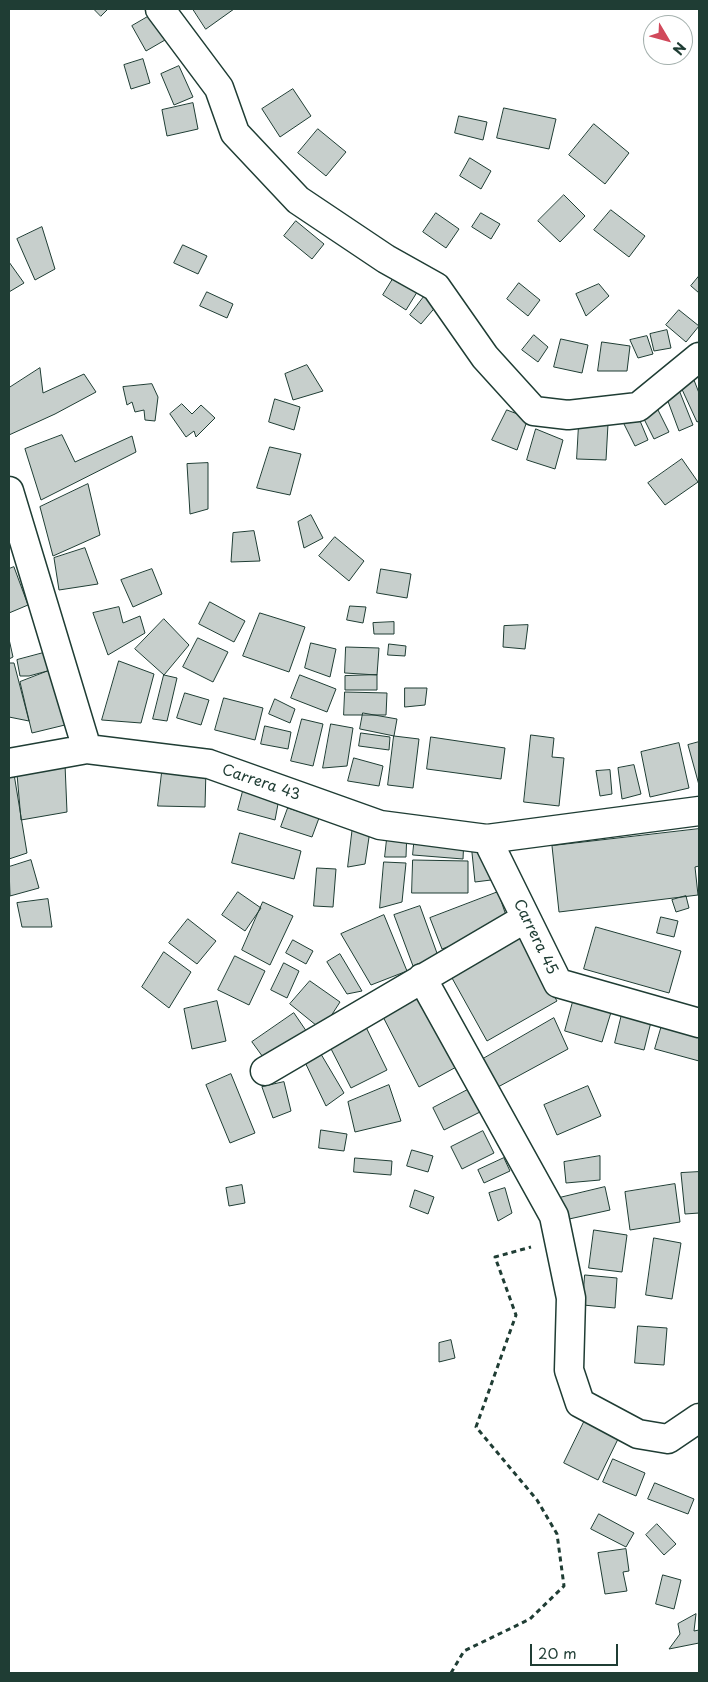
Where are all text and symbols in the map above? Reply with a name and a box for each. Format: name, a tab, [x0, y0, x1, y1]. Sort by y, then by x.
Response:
north arrow	[643, 15, 693, 65]
text: N	[668, 38, 691, 59]
street label: Carrera 43	[219, 761, 303, 805]
street label: Carrera 45	[509, 896, 561, 978]
scale bar	[533, 1634, 620, 1666]
text: 20 m	[538, 1641, 577, 1664]

